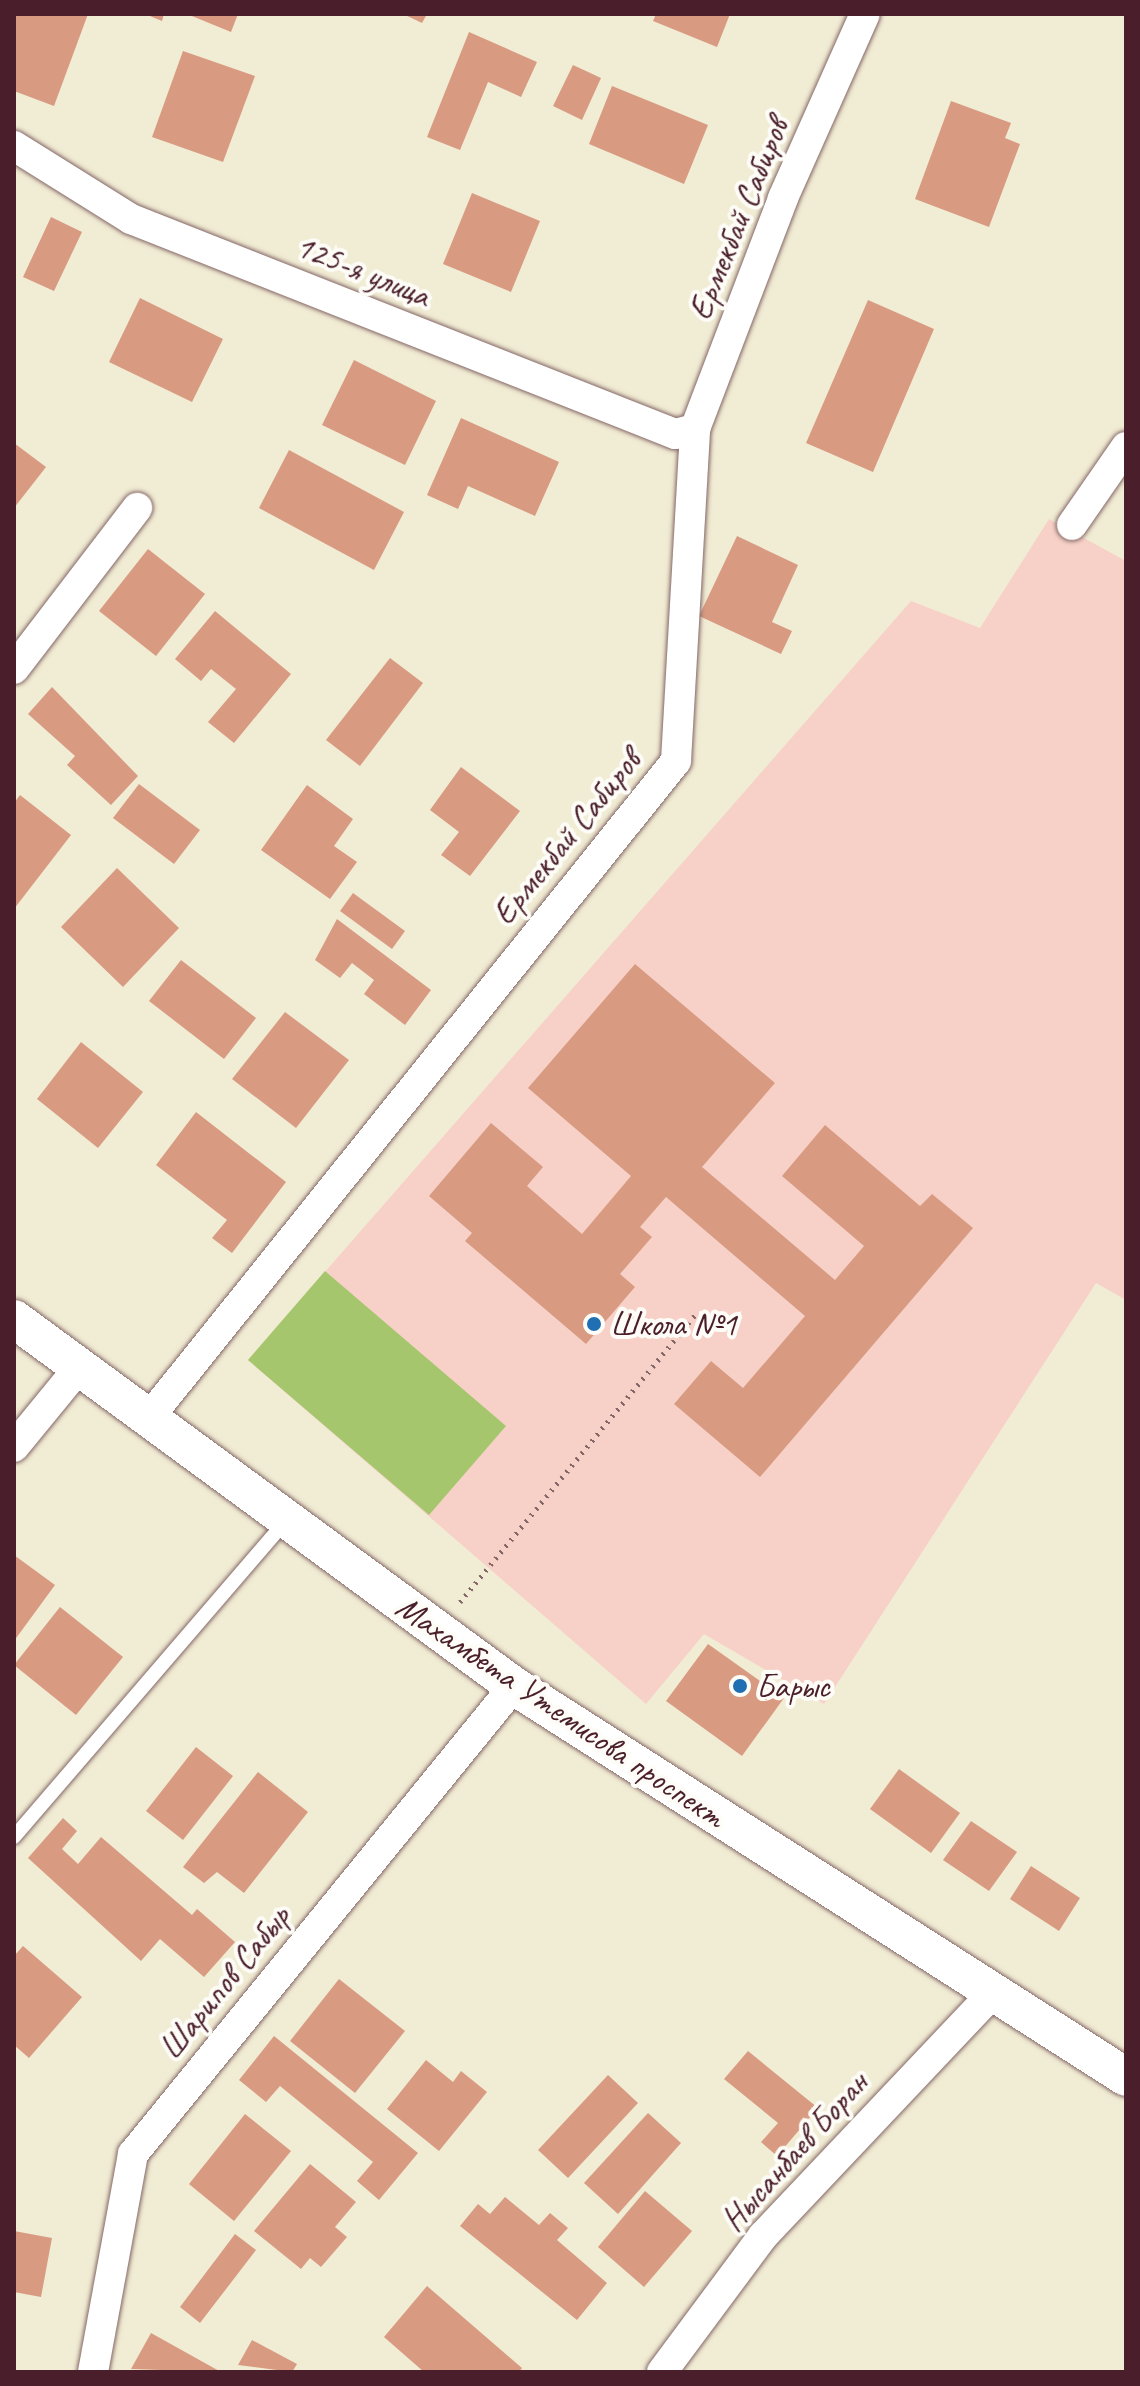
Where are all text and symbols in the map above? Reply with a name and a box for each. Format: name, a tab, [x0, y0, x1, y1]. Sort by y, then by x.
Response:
street label: Ермекбай Сабиров	[679, 112, 797, 326]
street label: 125-я улица	[289, 224, 437, 316]
street label: Ермекбай Сабиров	[483, 741, 649, 933]
place label: Школа №1	[610, 1304, 737, 1344]
marker: Школа №1	[585, 1315, 603, 1333]
street label: Махамбета Утемисова проспект	[388, 1585, 734, 1837]
place label: Барыс	[756, 1666, 830, 1706]
marker: Барыс	[731, 1677, 749, 1695]
street label: Шарипов Сабыр	[150, 1897, 298, 2067]
street label: Нысанбаев Боран	[712, 2063, 876, 2239]

